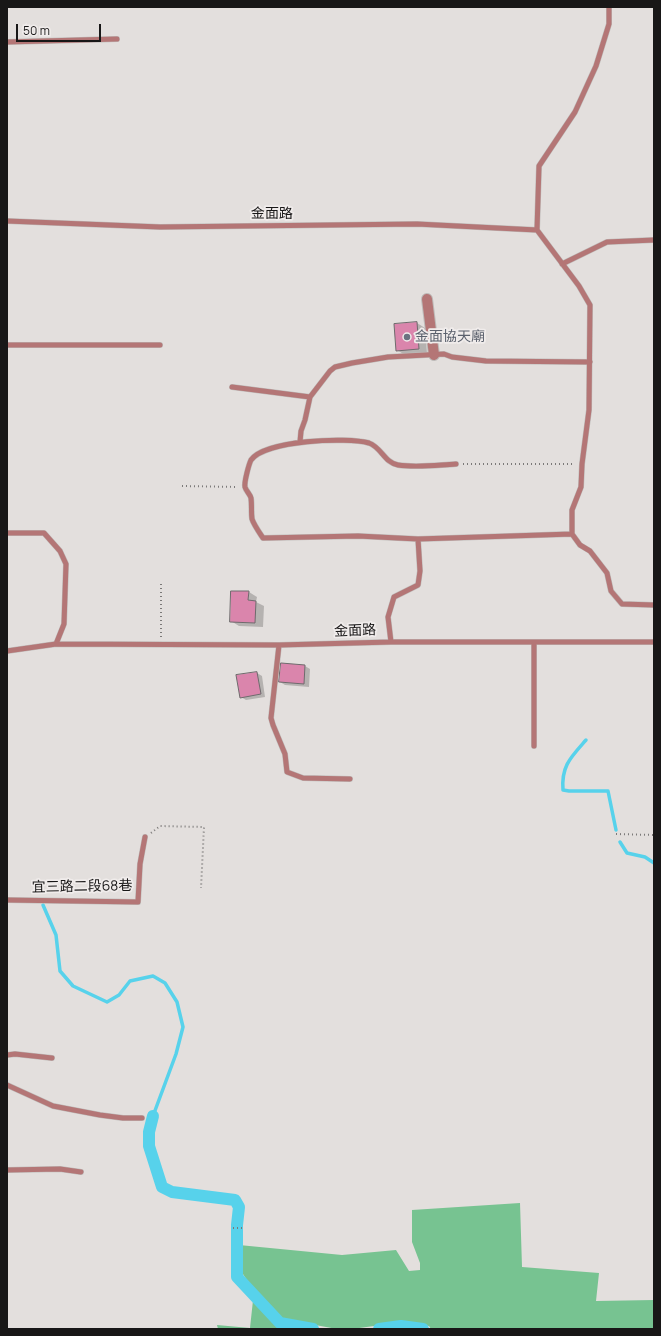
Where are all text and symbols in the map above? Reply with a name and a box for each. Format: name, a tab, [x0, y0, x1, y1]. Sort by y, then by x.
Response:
scale bar	[18, 16, 103, 42]
text: 50 m	[23, 22, 50, 39]
street label: 金面路	[251, 206, 293, 222]
place label: 金面協天廟	[415, 329, 485, 345]
marker: 金面協天廟	[402, 332, 412, 342]
street label: 金面路	[334, 622, 376, 640]
street label: 宜三路二段68巷	[31, 878, 133, 896]

